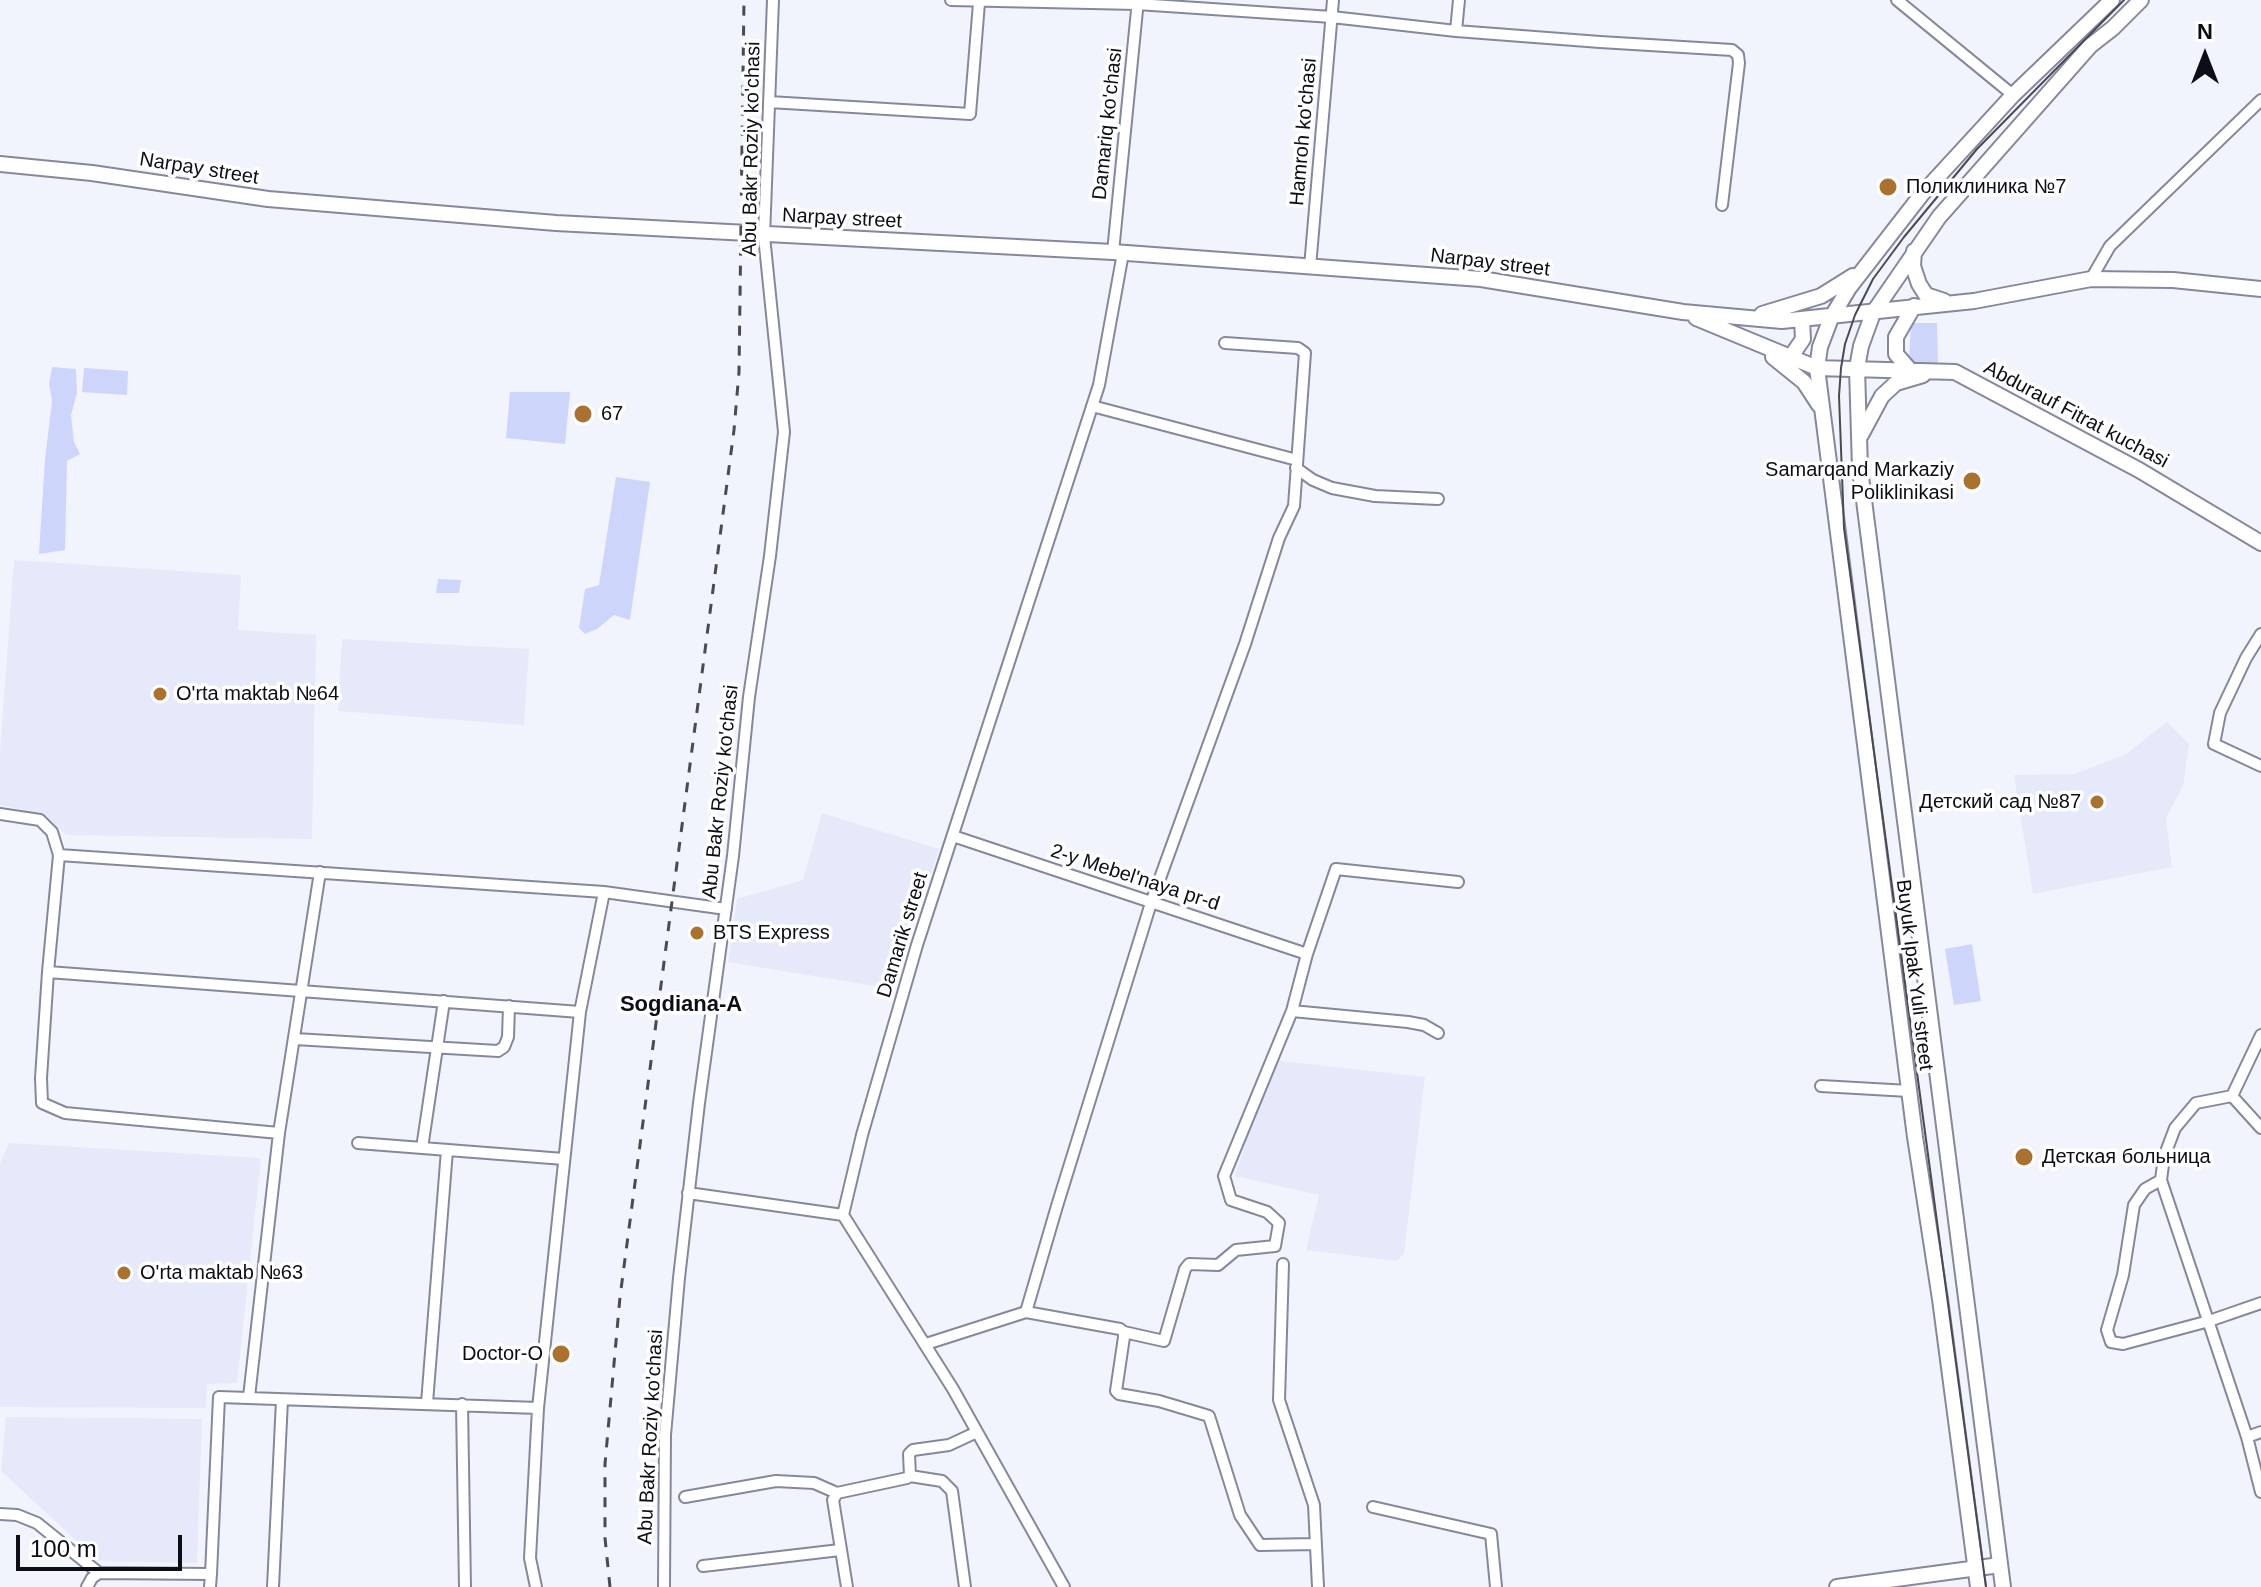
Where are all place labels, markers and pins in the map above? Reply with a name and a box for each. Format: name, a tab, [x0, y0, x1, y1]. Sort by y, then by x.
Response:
place label: Поликлиника №7	[1906, 175, 2066, 199]
marker: Поликлиника №7	[1877, 176, 1899, 198]
place label: 67	[601, 402, 623, 426]
marker: 67	[572, 403, 594, 425]
place label: Samarqand Markaziy Poliklinikasi	[1765, 458, 1954, 505]
marker: Samarqand Markaziy Poliklinikasi	[1961, 470, 1983, 492]
place label: O'rta maktab №64	[176, 682, 339, 706]
marker: O'rta maktab №64	[151, 685, 169, 703]
place label: Детский сад №87	[1919, 790, 2081, 814]
marker: Детский сад №87	[2088, 793, 2106, 811]
place label: BTS Express	[713, 921, 830, 945]
marker: BTS Express	[688, 924, 706, 942]
place label: Детская больница	[2042, 1145, 2211, 1169]
marker: Детская больница	[2013, 1146, 2035, 1168]
place label: O'rta maktab №63	[140, 1261, 303, 1285]
marker: O'rta maktab №63	[115, 1264, 133, 1282]
place label: Doctor-O	[462, 1342, 543, 1366]
marker: Doctor-O	[550, 1343, 572, 1365]

